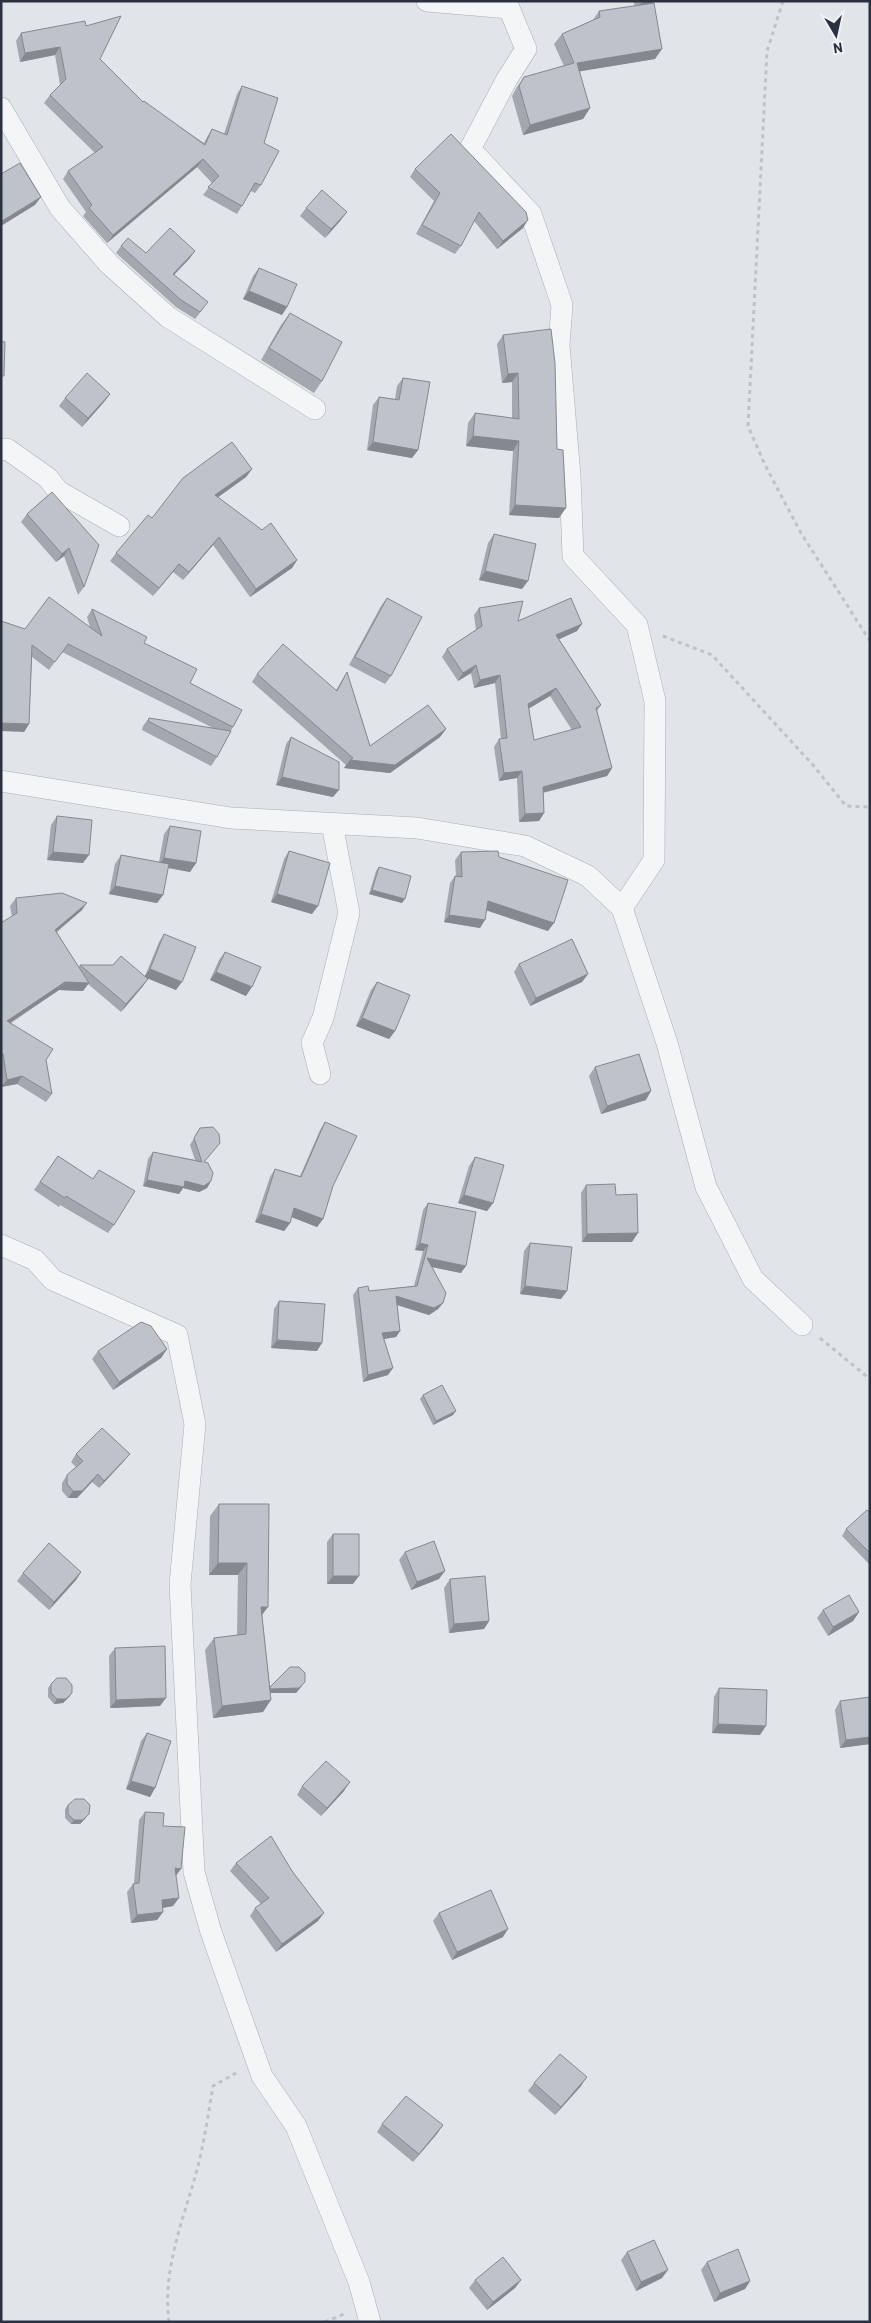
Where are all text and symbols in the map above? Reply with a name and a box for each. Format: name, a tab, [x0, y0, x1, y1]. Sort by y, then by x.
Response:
north arrow	[811, 10, 861, 60]
text: N	[832, 39, 844, 57]

